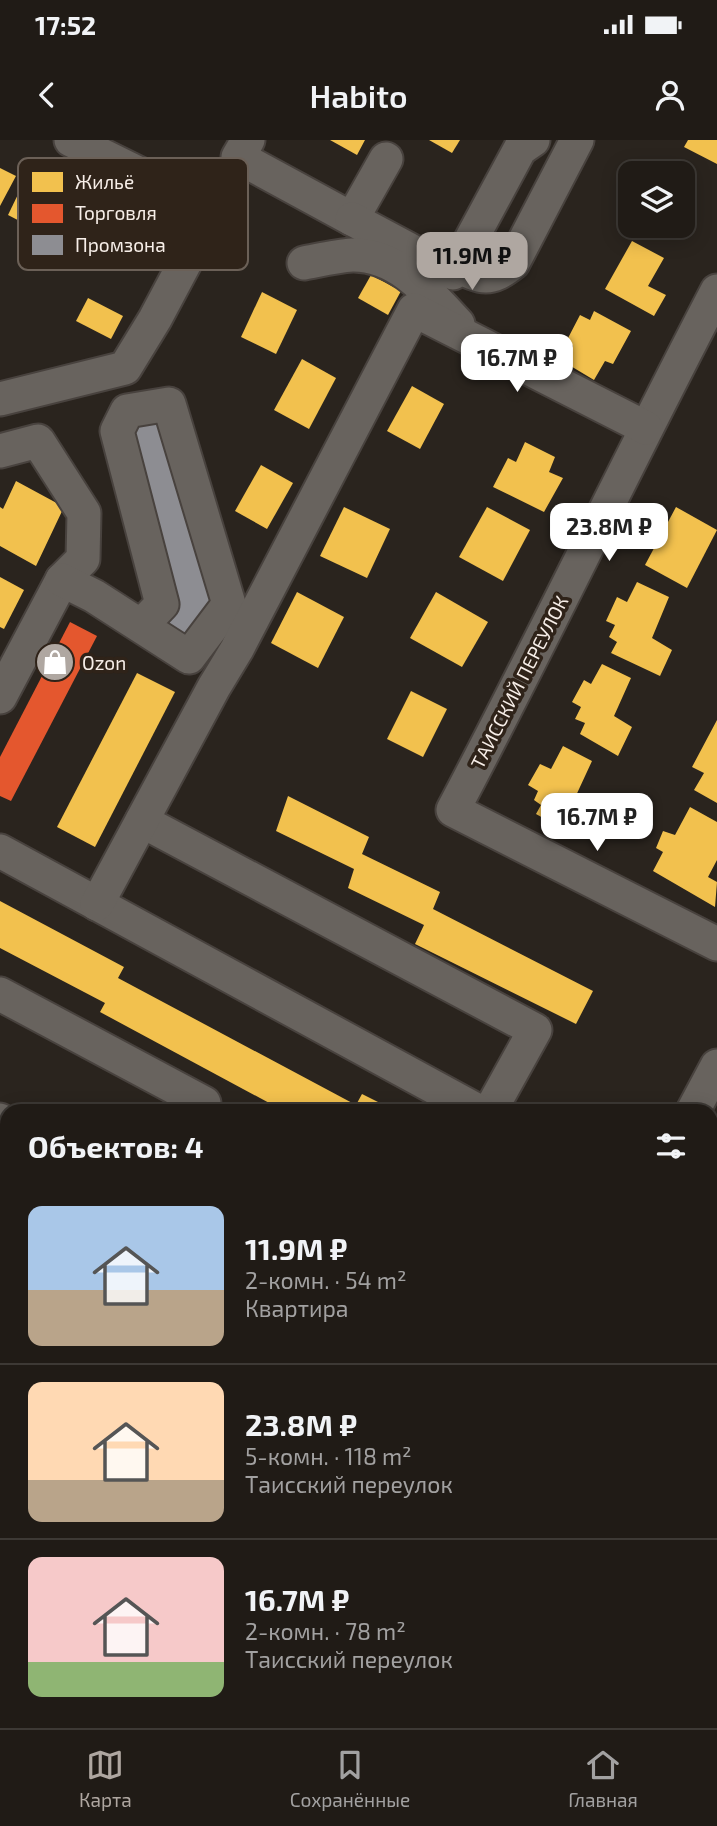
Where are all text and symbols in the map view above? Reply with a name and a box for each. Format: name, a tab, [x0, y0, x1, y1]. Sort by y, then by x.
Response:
text: 17:52	[35, 9, 96, 40]
icon: back	[28, 76, 66, 114]
text: Habito	[309, 76, 408, 114]
icon: person	[651, 76, 689, 114]
legend	[18, 158, 248, 270]
map controls	[618, 161, 695, 238]
button: layers	[618, 161, 695, 238]
text: Жильё	[75, 170, 134, 193]
text: Торговля	[75, 201, 157, 224]
pin: 11.9M ₽	[407, 232, 537, 292]
text: Промзона	[75, 233, 166, 256]
text: 11.9M ₽	[433, 241, 511, 269]
pin: 16.7M ₽	[452, 334, 582, 394]
text: 16.7M ₽	[477, 343, 557, 371]
pin: 23.8M ₽	[544, 504, 674, 563]
text: 23.8M ₽	[566, 512, 652, 540]
street label: ТАИССКИЙ ПЕРЕУЛОК	[465, 592, 573, 772]
shop icon: Ozon	[34, 641, 76, 683]
place label: Ozon	[82, 651, 126, 674]
pin: 16.7M ₽	[532, 794, 662, 853]
text: 16.7M ₽	[557, 802, 637, 830]
icon: filters	[652, 1127, 690, 1165]
text: Объектов: 4	[28, 1128, 204, 1164]
text: 11.9M ₽	[245, 1230, 348, 1266]
icon: home	[84, 1234, 168, 1318]
text: 2-комн. · 54 m²	[245, 1266, 406, 1294]
text: Квартира	[245, 1294, 349, 1322]
text: 23.8M ₽	[245, 1406, 357, 1442]
icon: home	[84, 1410, 168, 1494]
text: 5-комн. · 118 m²	[245, 1442, 412, 1470]
text: Таисский переулок	[245, 1470, 453, 1498]
text: 16.7M ₽	[245, 1581, 350, 1617]
icon: home	[84, 1585, 168, 1669]
text: 2-комн. · 78 m²	[245, 1617, 406, 1645]
text: Таисский переулок	[245, 1645, 453, 1673]
tab: Карта	[79, 1746, 132, 1811]
tab: Сохранённые	[290, 1746, 410, 1811]
tab: Главная	[568, 1746, 638, 1811]

